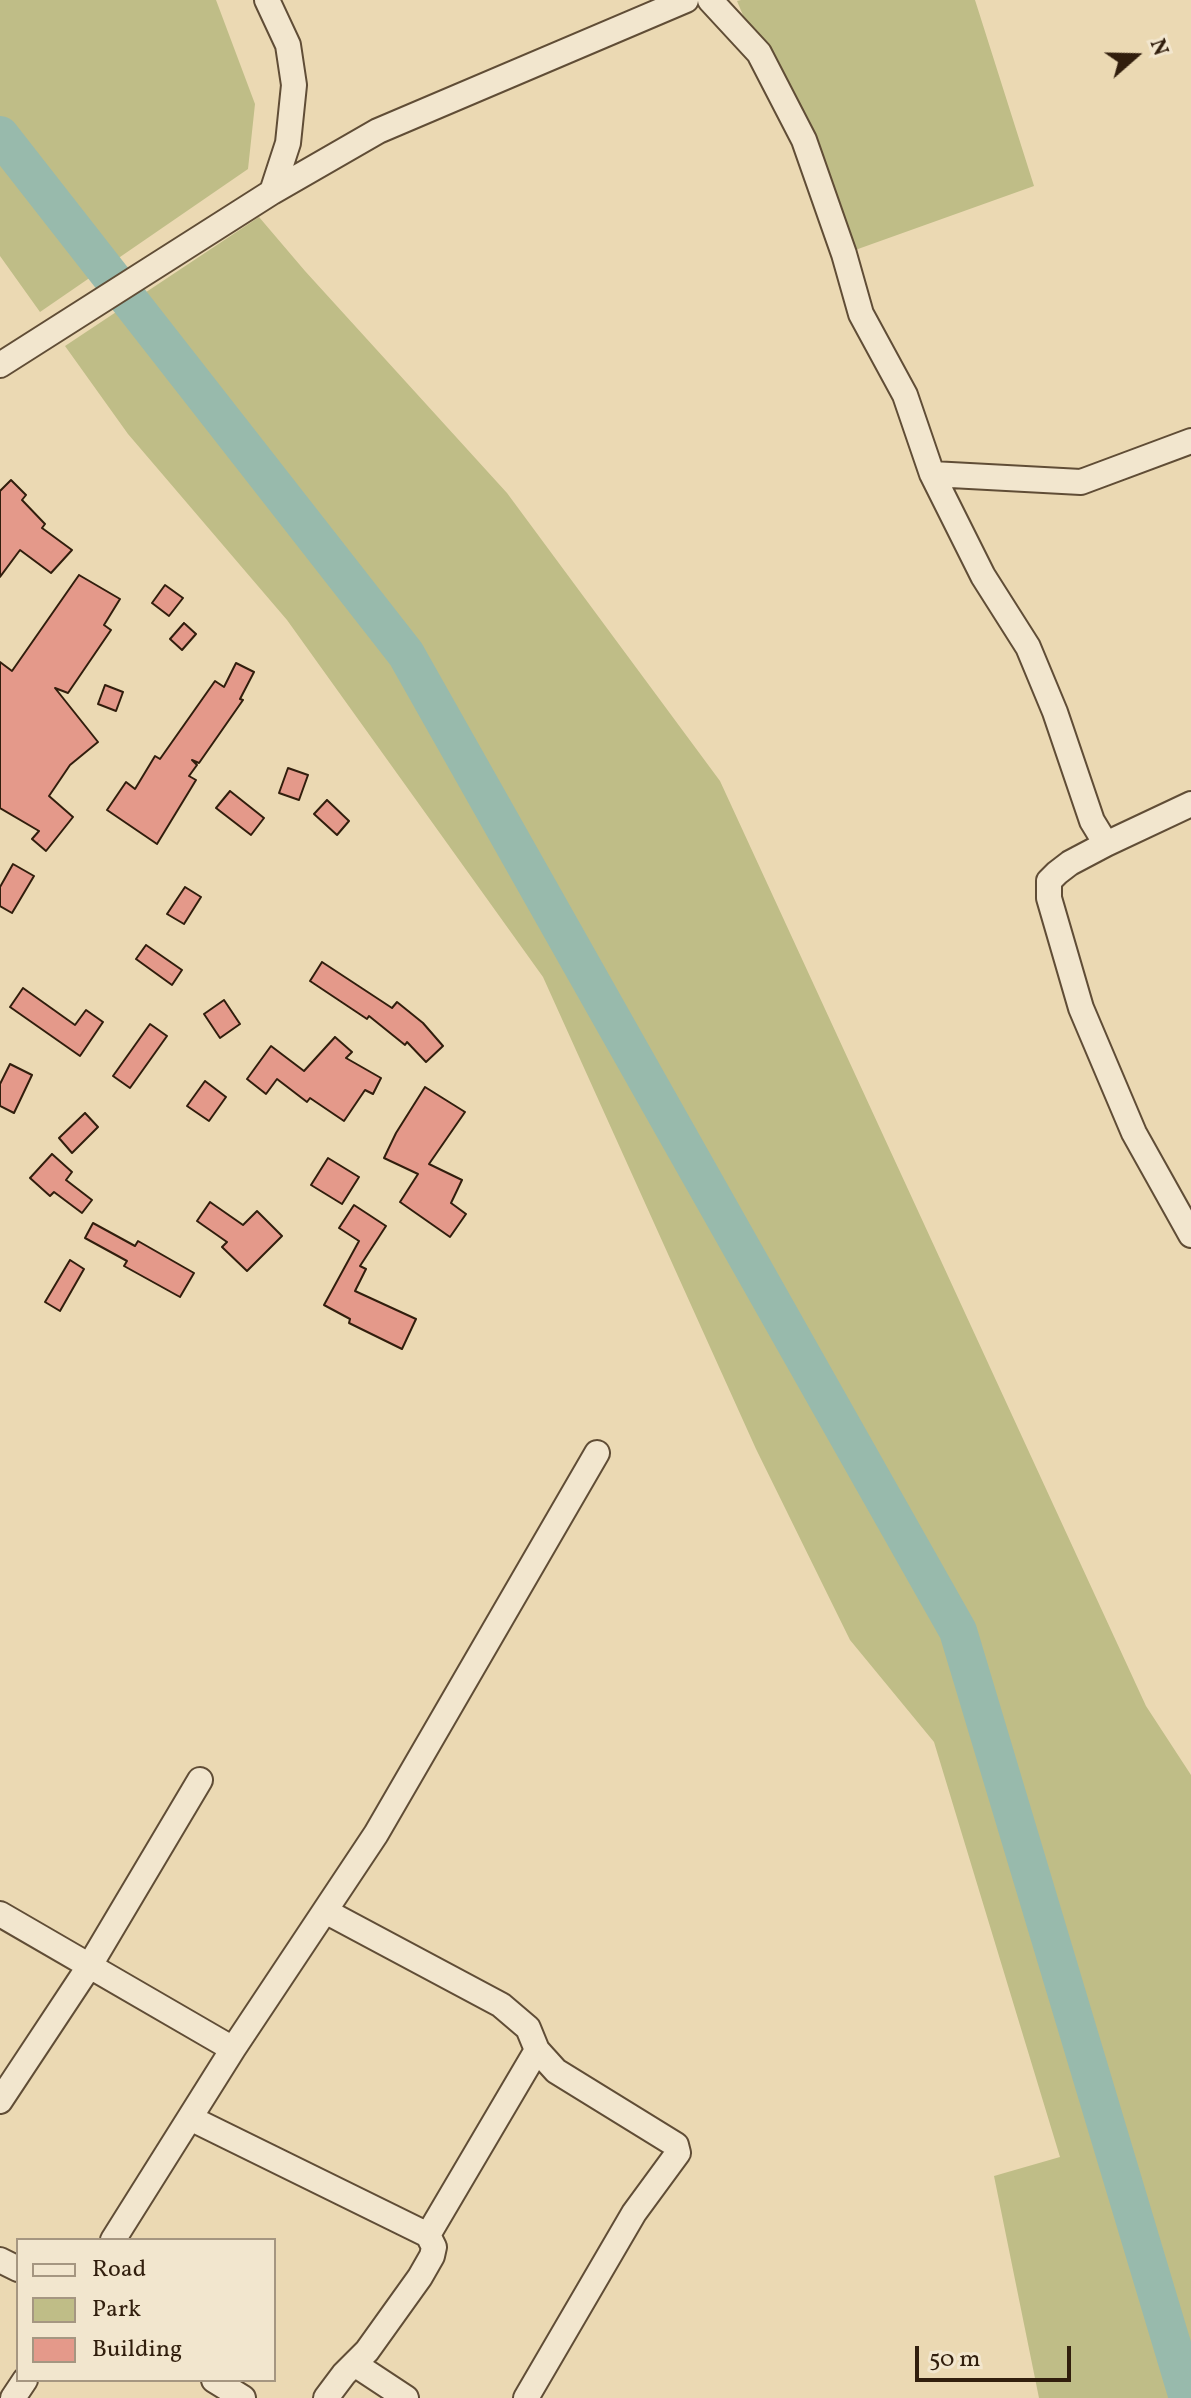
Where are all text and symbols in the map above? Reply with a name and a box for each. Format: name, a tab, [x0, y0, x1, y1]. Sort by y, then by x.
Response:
north arrow	[1095, 16, 1175, 96]
text: N	[1141, 35, 1175, 60]
legend	[16, 2238, 276, 2382]
text: Road	[92, 2253, 146, 2287]
text: Park	[92, 2293, 141, 2327]
scale bar	[919, 2330, 1075, 2380]
text: Building	[92, 2333, 182, 2367]
text: 50 m	[929, 2343, 981, 2377]

